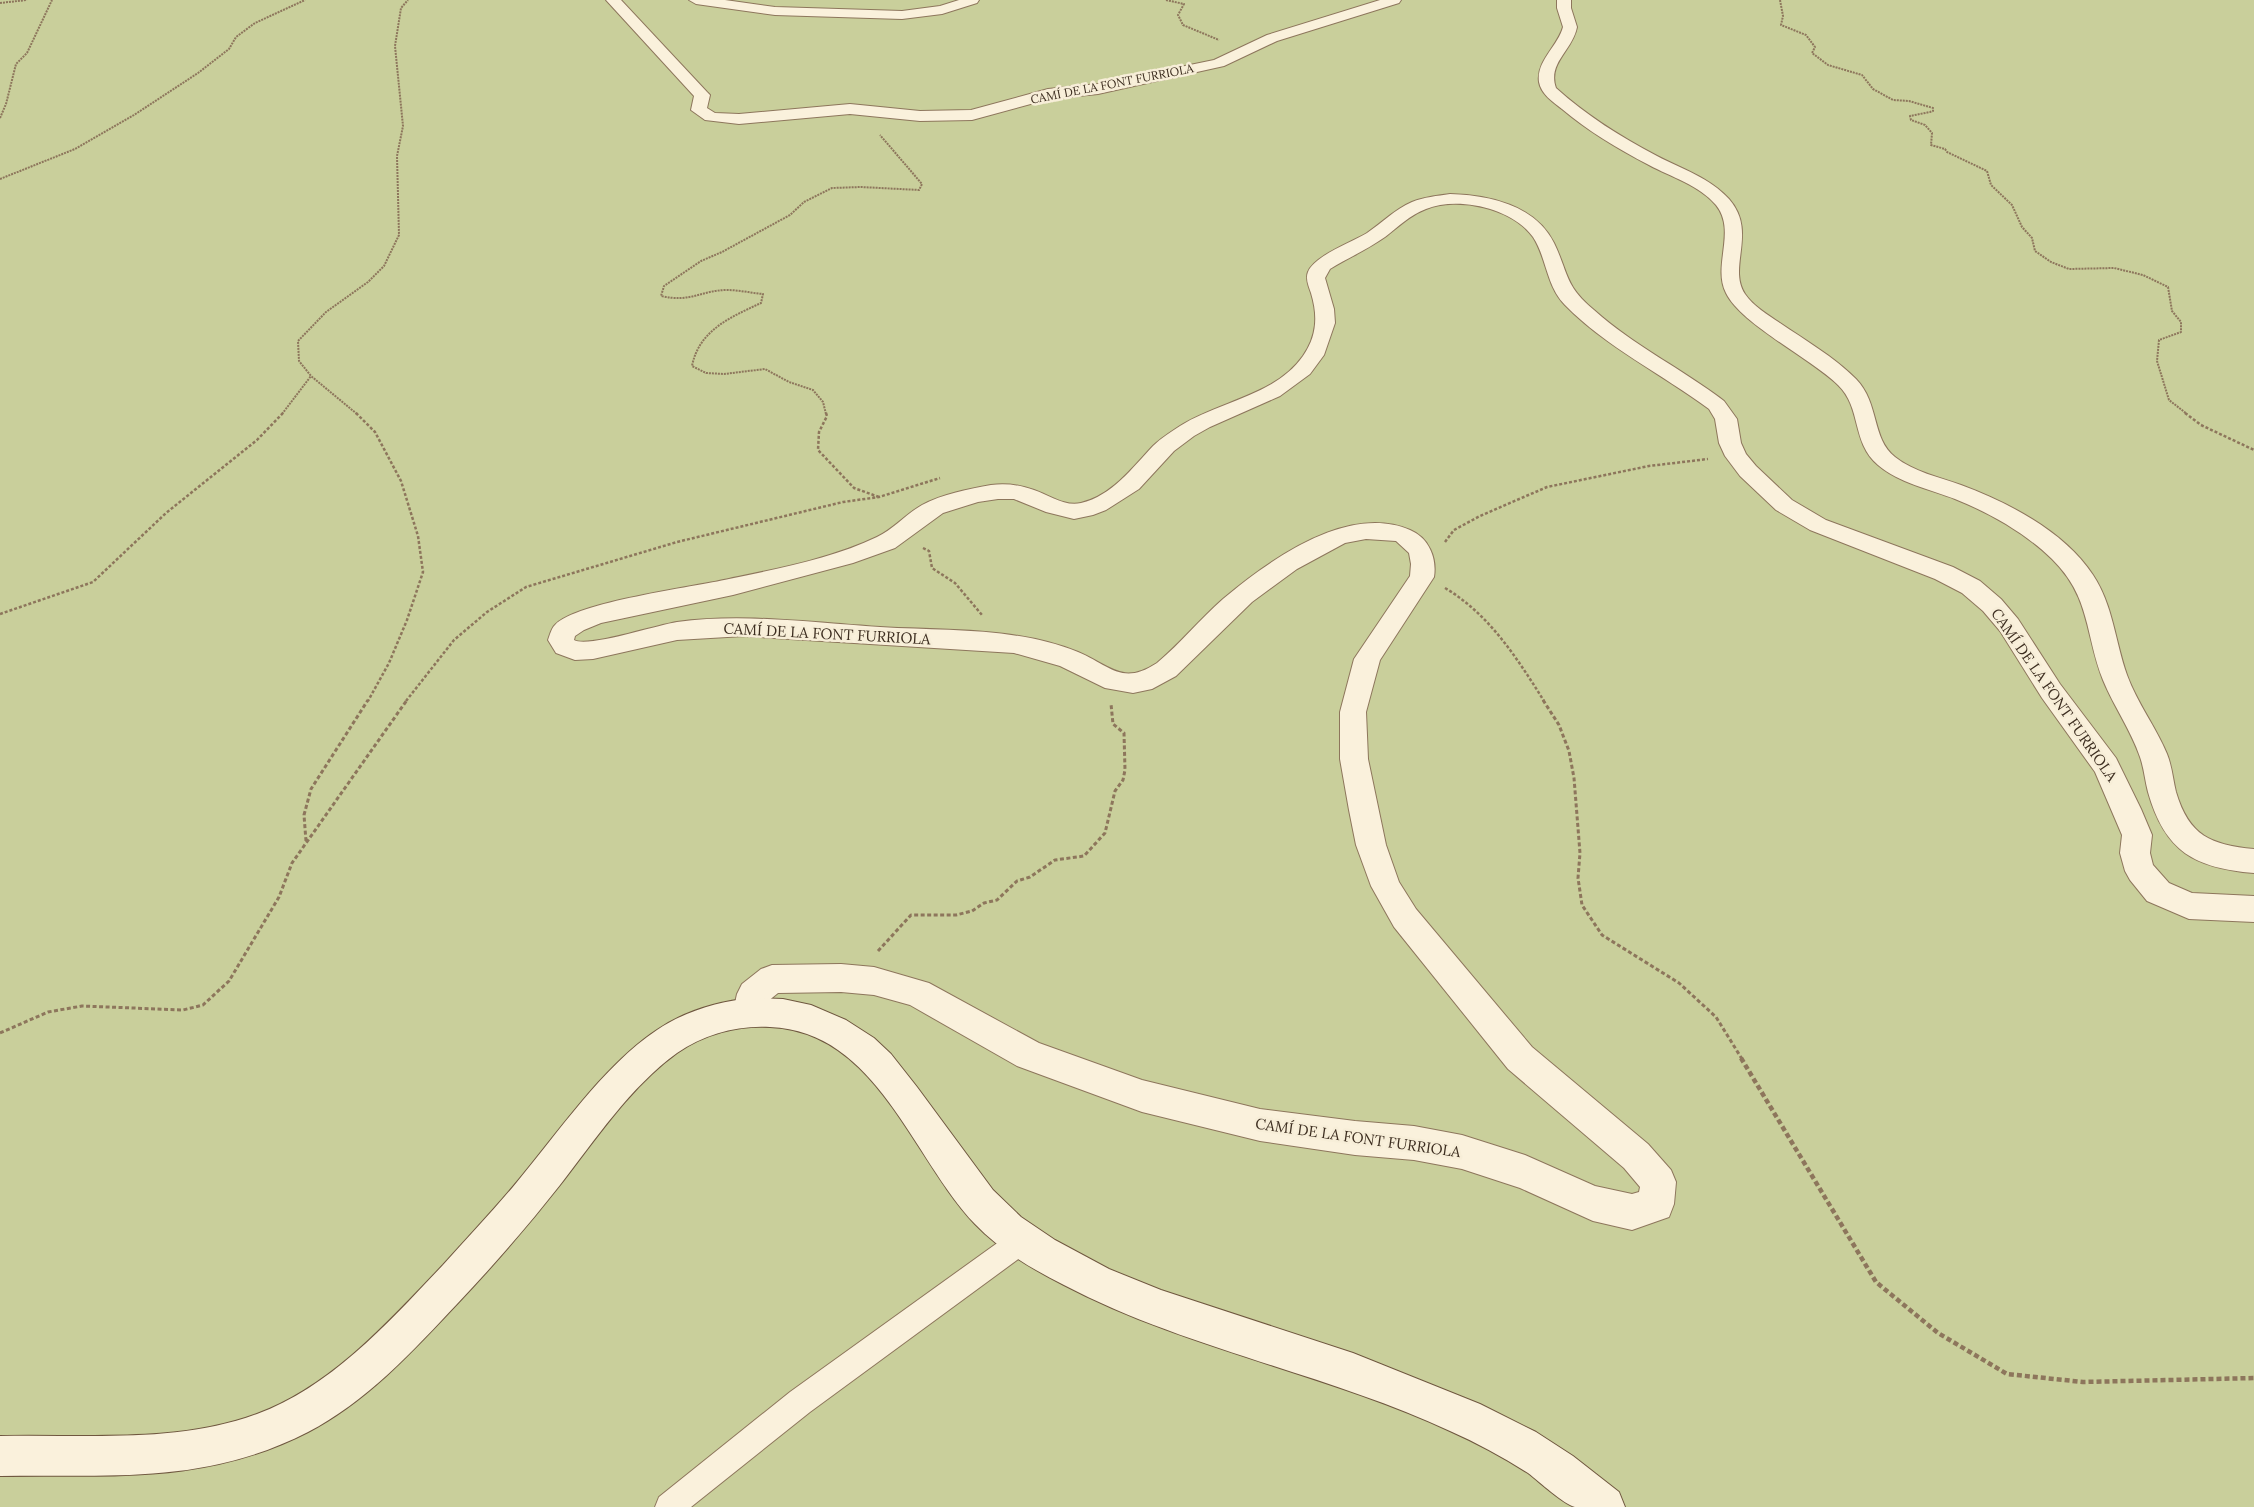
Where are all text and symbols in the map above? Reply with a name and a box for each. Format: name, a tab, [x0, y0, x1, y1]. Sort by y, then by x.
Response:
street label: CAMÍ DE LA FONT FURRIOLA	[1029, 60, 1195, 107]
street label: CAMÍ DE LA FONT FURRIOLA	[1987, 604, 2122, 786]
street label: CAMÍ DE LA FONT FURRIOLA	[723, 619, 932, 648]
street label: CAMÍ DE LA FONT FURRIOLA	[1254, 1114, 1463, 1161]

